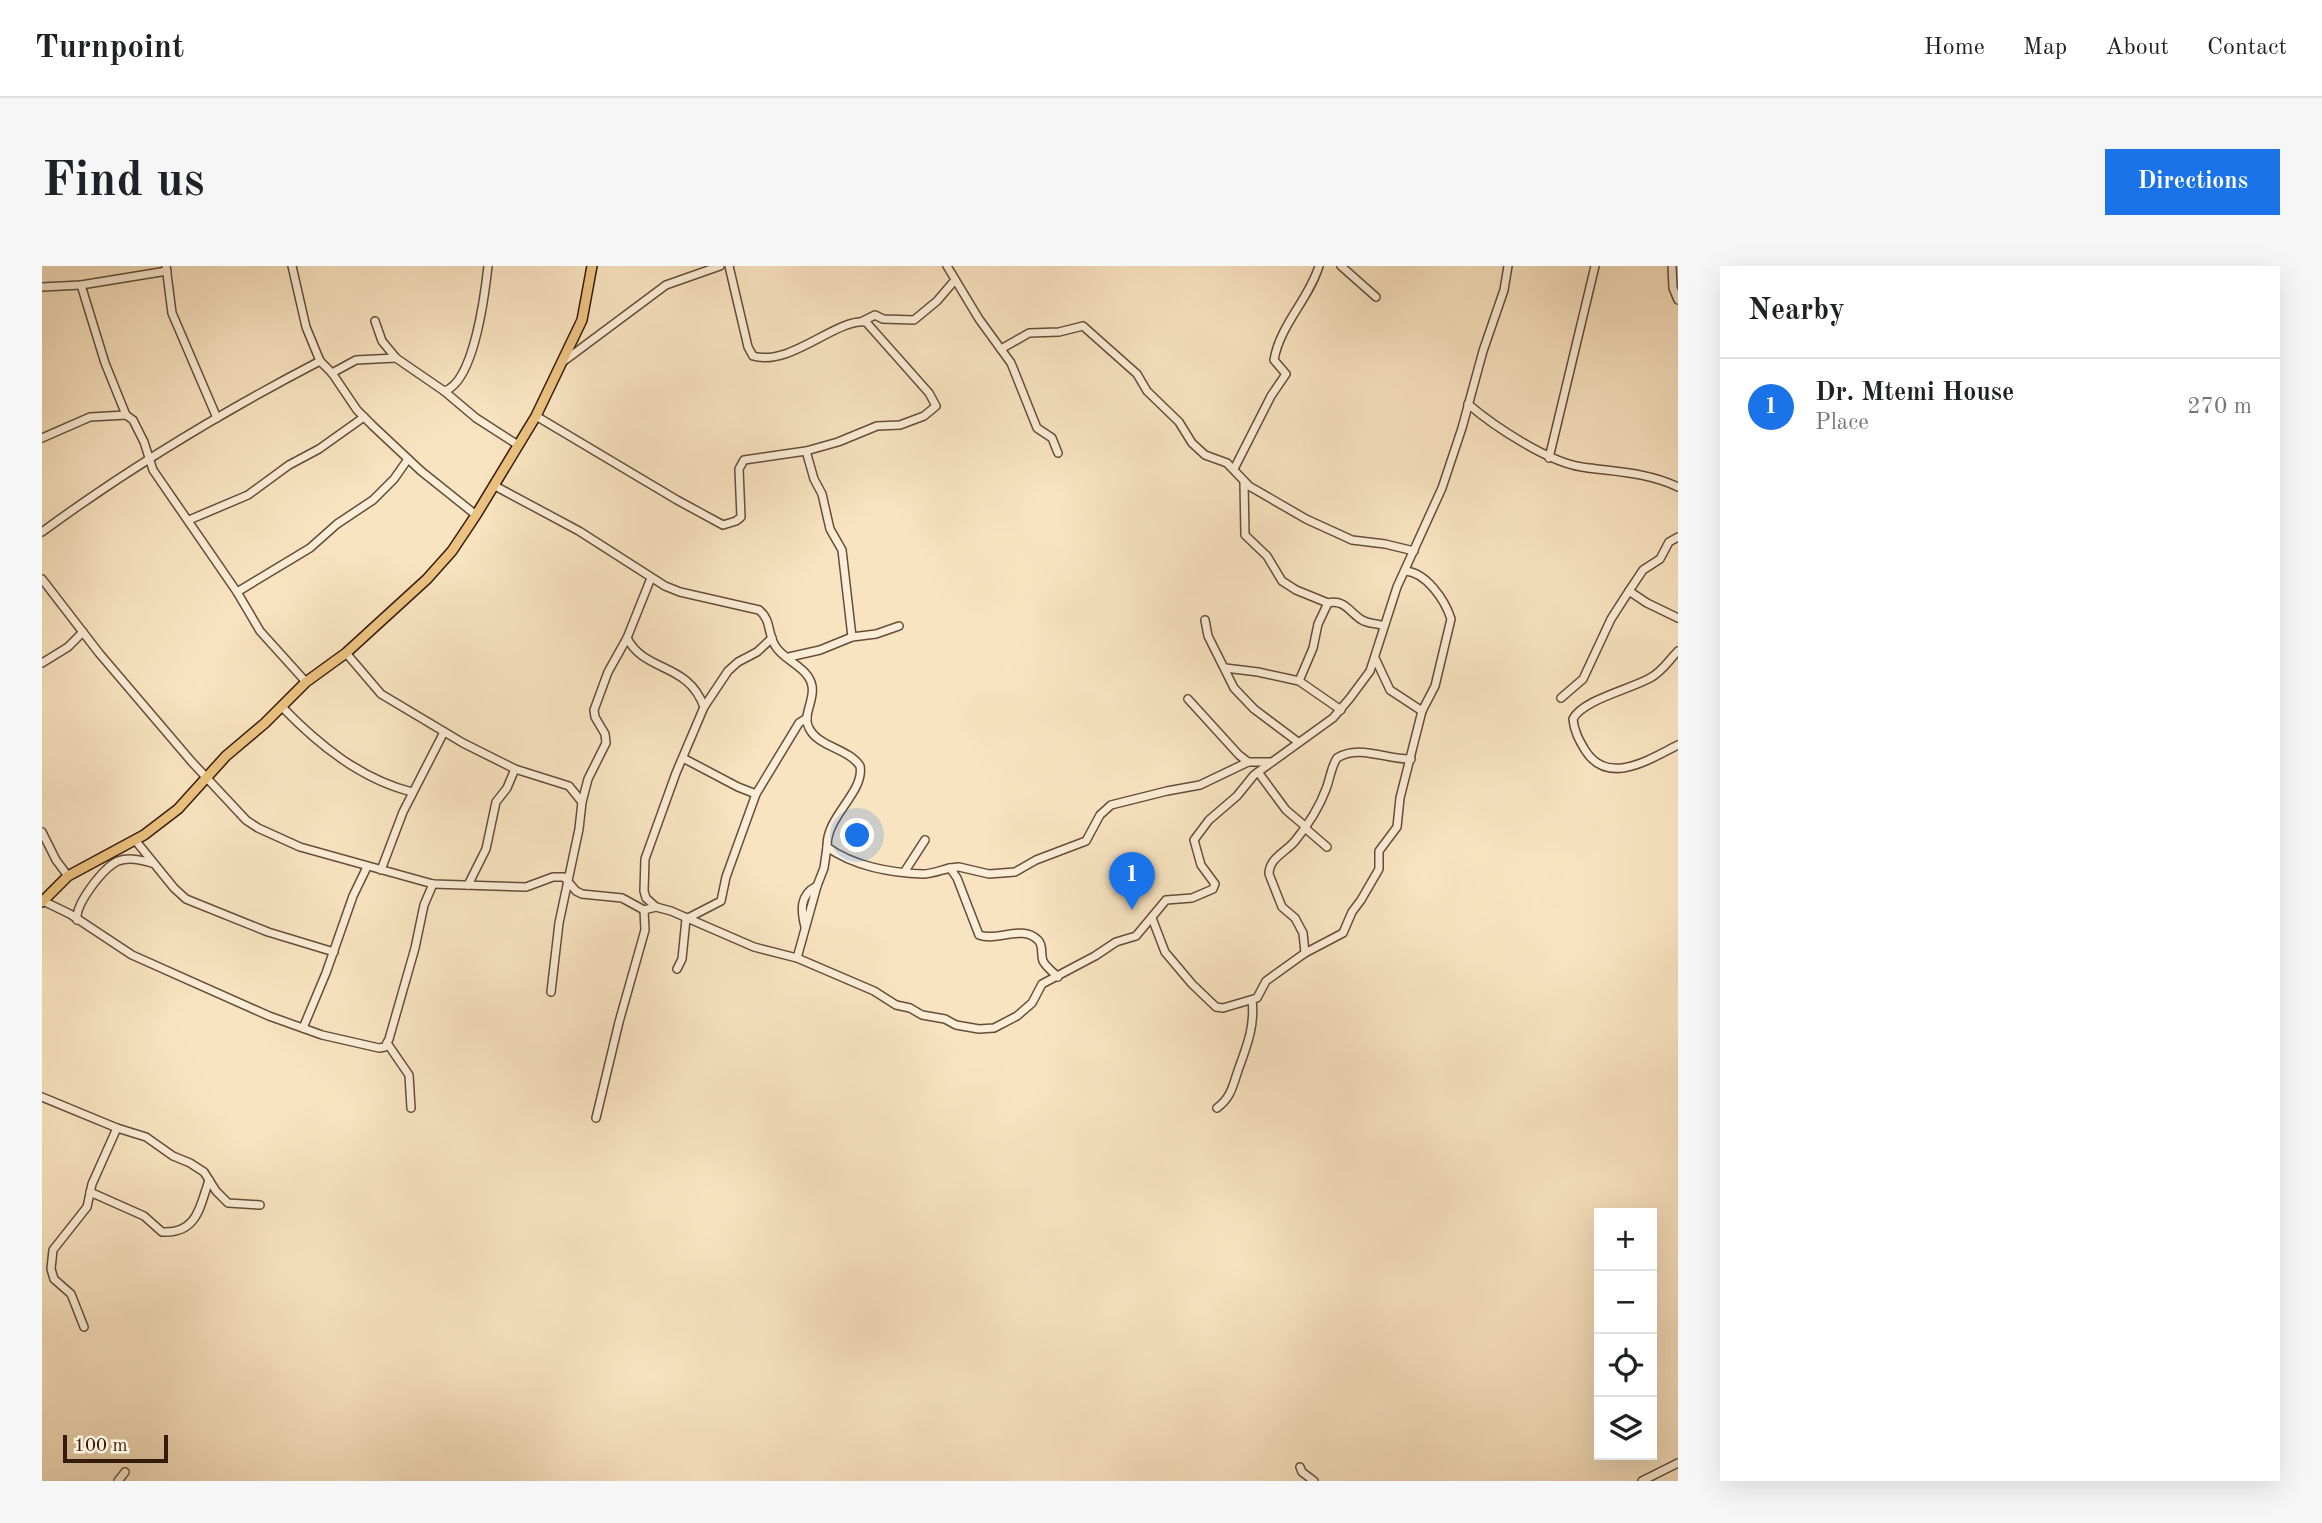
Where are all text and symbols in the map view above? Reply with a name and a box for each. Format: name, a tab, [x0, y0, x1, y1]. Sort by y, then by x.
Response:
text: Turnpoint	[35, 32, 184, 65]
text: Home	[1924, 36, 1985, 60]
text: Map	[2023, 36, 2067, 60]
text: About	[2105, 36, 2169, 60]
text: Contact	[2207, 36, 2287, 60]
button: Directions	[2105, 149, 2280, 215]
text: Find us	[42, 158, 205, 207]
text: Nearby	[1748, 296, 1845, 326]
text: Dr. Mtemi House	[1815, 380, 2014, 406]
text: 1	[1764, 395, 1778, 418]
text: 270 m	[2187, 395, 2252, 418]
text: Place	[1815, 411, 1869, 434]
your location	[840, 818, 874, 852]
pin: 1	[1109, 852, 1155, 910]
map controls	[1594, 1208, 1657, 1460]
button: +	[1594, 1208, 1657, 1271]
button: −	[1594, 1271, 1657, 1334]
button: locate	[1594, 1334, 1657, 1397]
button: layers	[1594, 1397, 1657, 1460]
scale bar	[63, 1432, 168, 1464]
text: 100 m	[74, 1437, 127, 1456]

